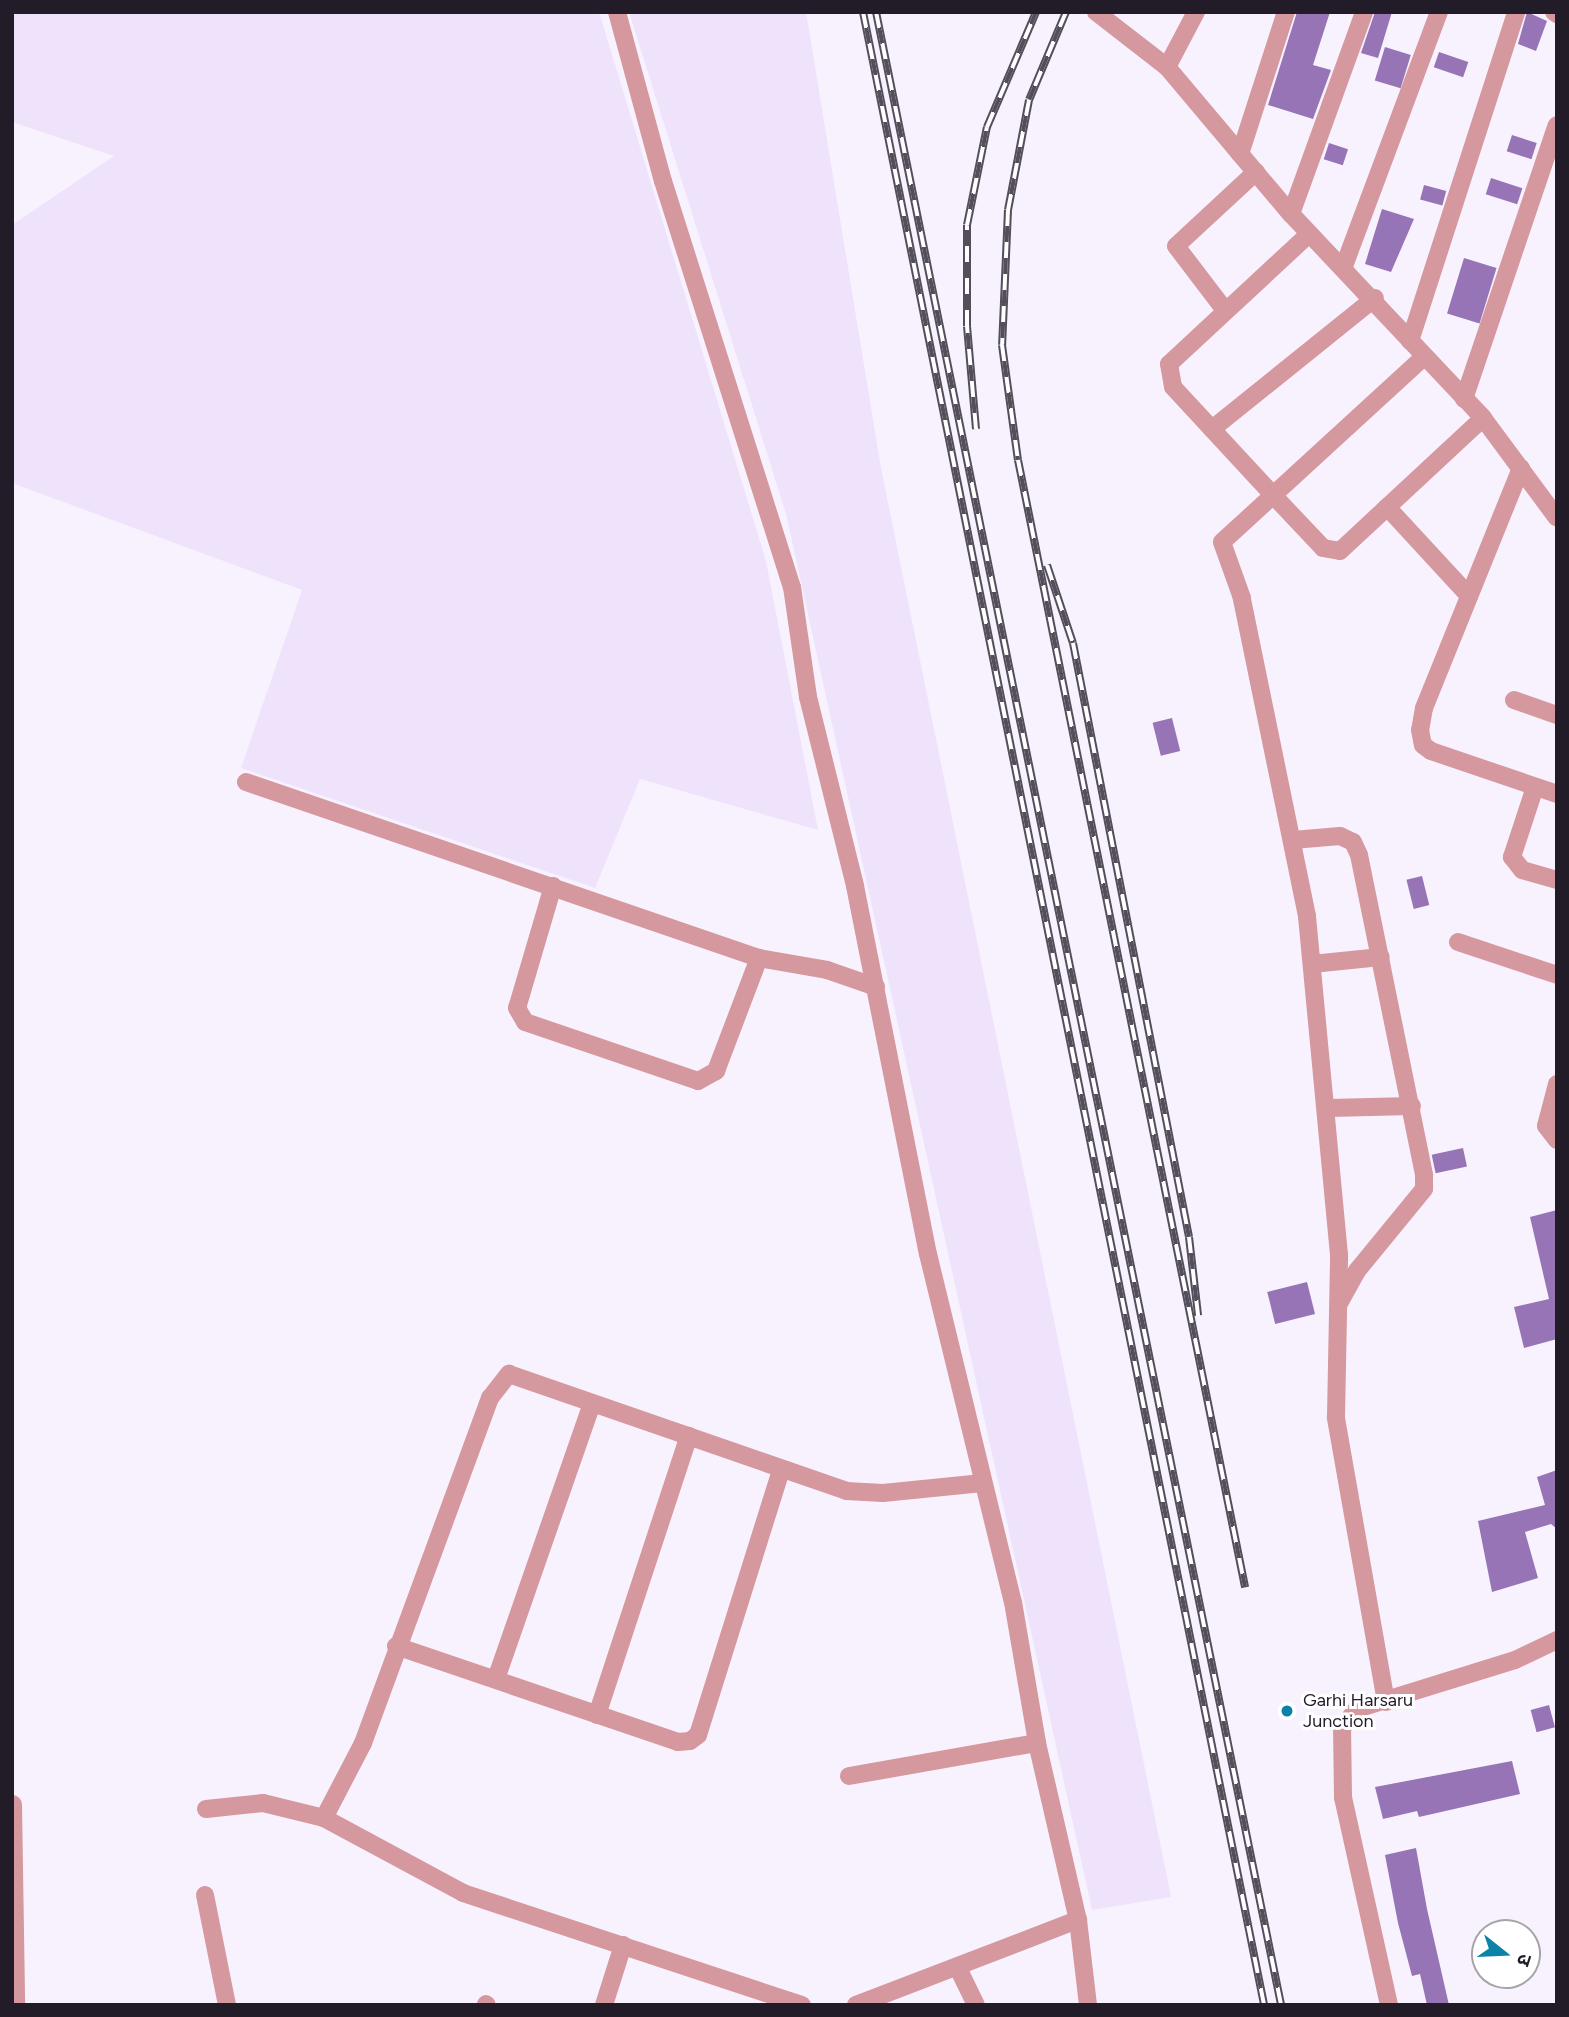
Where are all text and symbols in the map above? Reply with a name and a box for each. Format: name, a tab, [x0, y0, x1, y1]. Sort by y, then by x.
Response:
place label: Garhi Harsaru Junction	[1303, 1690, 1413, 1732]
marker: Garhi Harsaru Junction	[1277, 1701, 1297, 1721]
north arrow	[1471, 1919, 1541, 1989]
text: उ	[1512, 1951, 1537, 1969]

